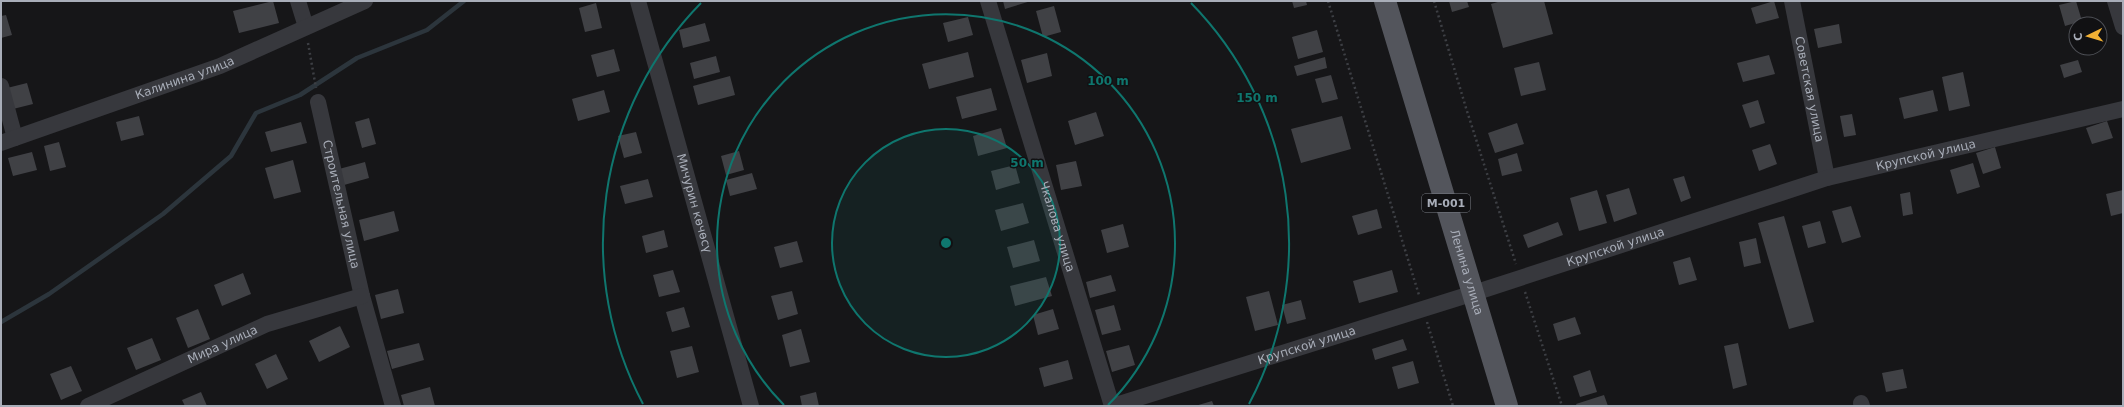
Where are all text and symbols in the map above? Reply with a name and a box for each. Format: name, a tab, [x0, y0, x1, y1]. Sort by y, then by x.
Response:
north arrow	[2068, 16, 2108, 56]
text: С	[2072, 32, 2085, 41]
street label: Советская улица	[1792, 35, 1827, 143]
street label: Калинина улица	[133, 53, 237, 102]
text: 100 m	[1087, 74, 1129, 88]
text: 150 m	[1236, 91, 1278, 105]
street label: Крупской улица	[1875, 137, 1977, 173]
street label: Строительная улица	[320, 139, 363, 270]
street label: Мичурин көчөсү	[674, 152, 715, 254]
text: 50 m	[1010, 156, 1044, 170]
street label: Чкалова улица	[1037, 180, 1078, 274]
road number: М-001	[1422, 194, 1470, 212]
street label: Крупской улица	[1565, 224, 1666, 269]
street label: Ленина улица	[1447, 227, 1486, 317]
centre of rings	[939, 236, 953, 250]
street label: Мира улица	[185, 322, 260, 366]
street label: Крупской улица	[1256, 323, 1358, 367]

